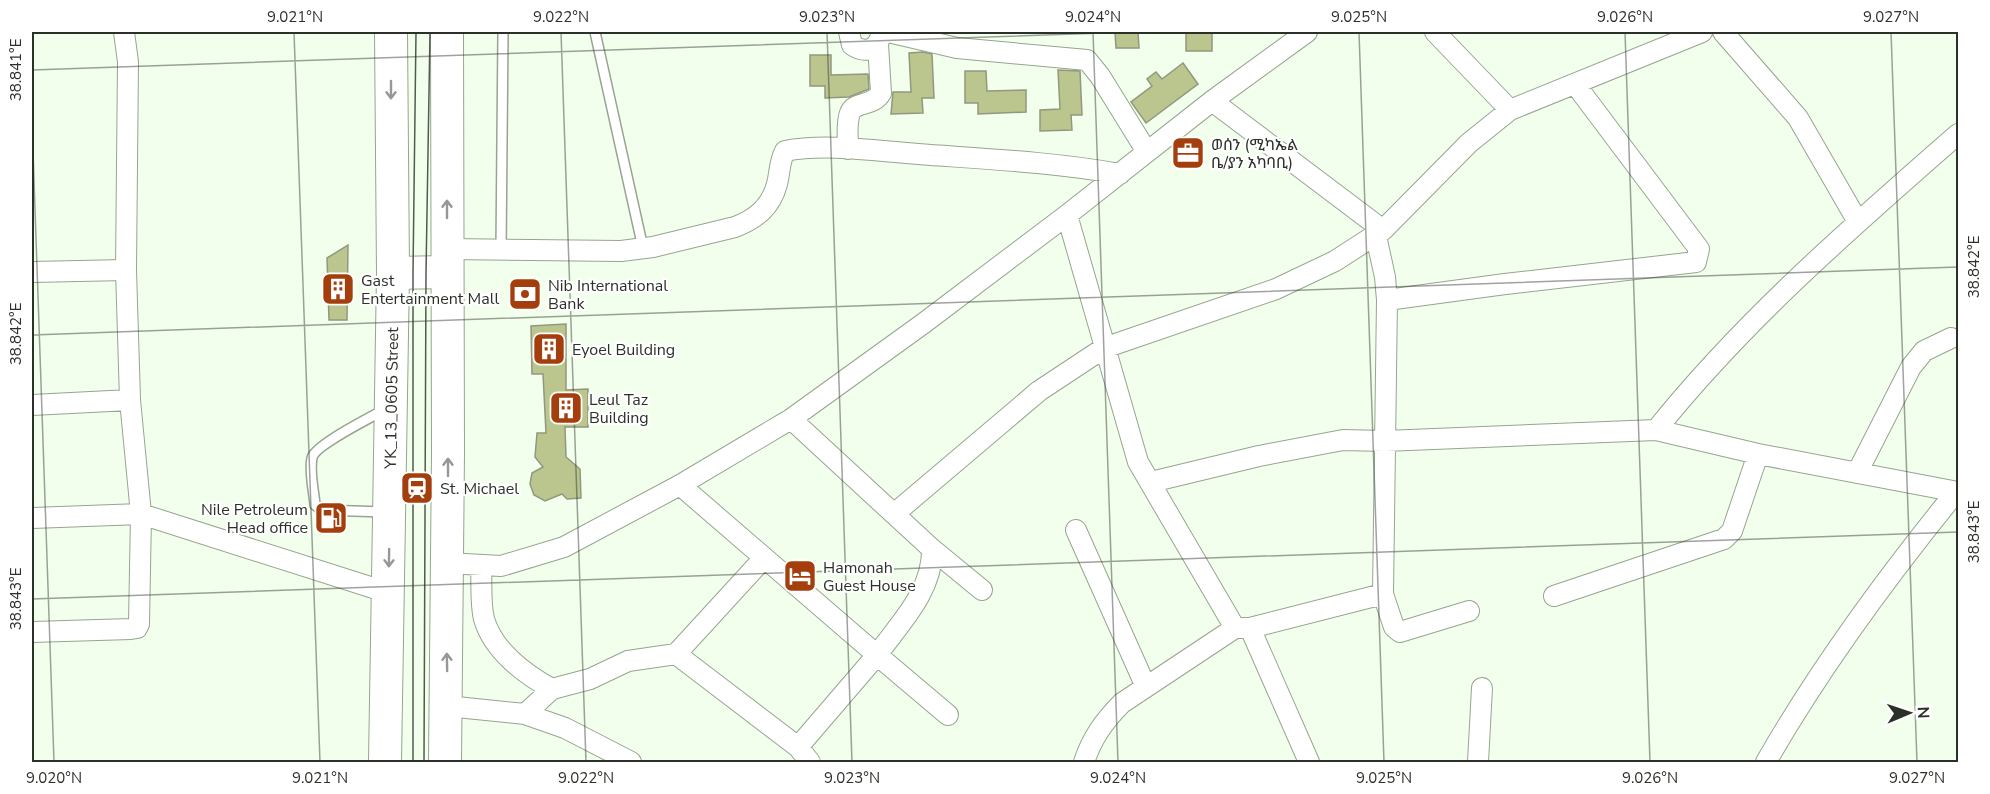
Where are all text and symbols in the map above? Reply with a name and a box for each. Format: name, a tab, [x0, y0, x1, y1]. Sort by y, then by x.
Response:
text: 9.021°N	[267, 7, 323, 27]
text: 9.022°N	[533, 7, 589, 27]
text: 9.023°N	[799, 7, 855, 27]
text: 9.024°N	[1065, 7, 1121, 27]
text: 9.025°N	[1331, 7, 1387, 27]
text: 9.026°N	[1597, 7, 1653, 27]
text: 9.027°N	[1863, 7, 1919, 27]
text: 38.841°E	[6, 39, 26, 101]
one-way arrow	[385, 79, 397, 99]
place label: ወሰን (ሚካኤል ቤ/ያን አካባቢ)	[1211, 134, 1298, 174]
office icon: ወሰን (ሚካኤል ቤ/ያን አካባቢ)	[1170, 135, 1206, 171]
one-way arrow	[441, 200, 453, 220]
text: 38.842°E	[1964, 236, 1984, 298]
place label: Gast Entertainment Mall	[361, 270, 499, 310]
building icon: Gast Entertainment Mall	[320, 271, 356, 307]
place label: Nib International Bank	[548, 275, 668, 315]
bank icon: Nib International Bank	[507, 276, 543, 312]
text: 38.842°E	[6, 303, 26, 365]
street label: YK_13_0605 Street	[380, 327, 404, 470]
building icon: Eyoel Building	[531, 331, 567, 367]
place label: Eyoel Building	[572, 339, 675, 361]
place label: Leul Taz Building	[589, 389, 649, 429]
building icon: Leul Taz Building	[548, 390, 584, 426]
one-way arrow	[442, 458, 454, 478]
station icon: St. Michael	[399, 470, 435, 506]
place label: St. Michael	[440, 478, 519, 500]
place label: Nile Petroleum Head office	[201, 499, 308, 539]
fuel station icon: Nile Petroleum Head office	[313, 500, 349, 536]
text: 38.843°E	[1964, 501, 1984, 563]
one-way arrow	[383, 547, 395, 567]
place label: Hamonah Guest House	[823, 557, 916, 597]
hotel icon: Hamonah Guest House	[782, 558, 818, 594]
text: 38.843°E	[6, 568, 26, 630]
one-way arrow	[441, 653, 452, 673]
north arrow	[1879, 683, 1939, 743]
text: N	[1912, 706, 1934, 719]
text: 9.020°N	[26, 768, 82, 788]
text: 9.021°N	[292, 768, 348, 788]
text: 9.022°N	[558, 768, 614, 788]
text: 9.023°N	[824, 768, 880, 788]
text: 9.024°N	[1090, 768, 1146, 788]
text: 9.025°N	[1356, 768, 1412, 788]
text: 9.026°N	[1622, 768, 1678, 788]
text: 9.027°N	[1889, 768, 1945, 788]

